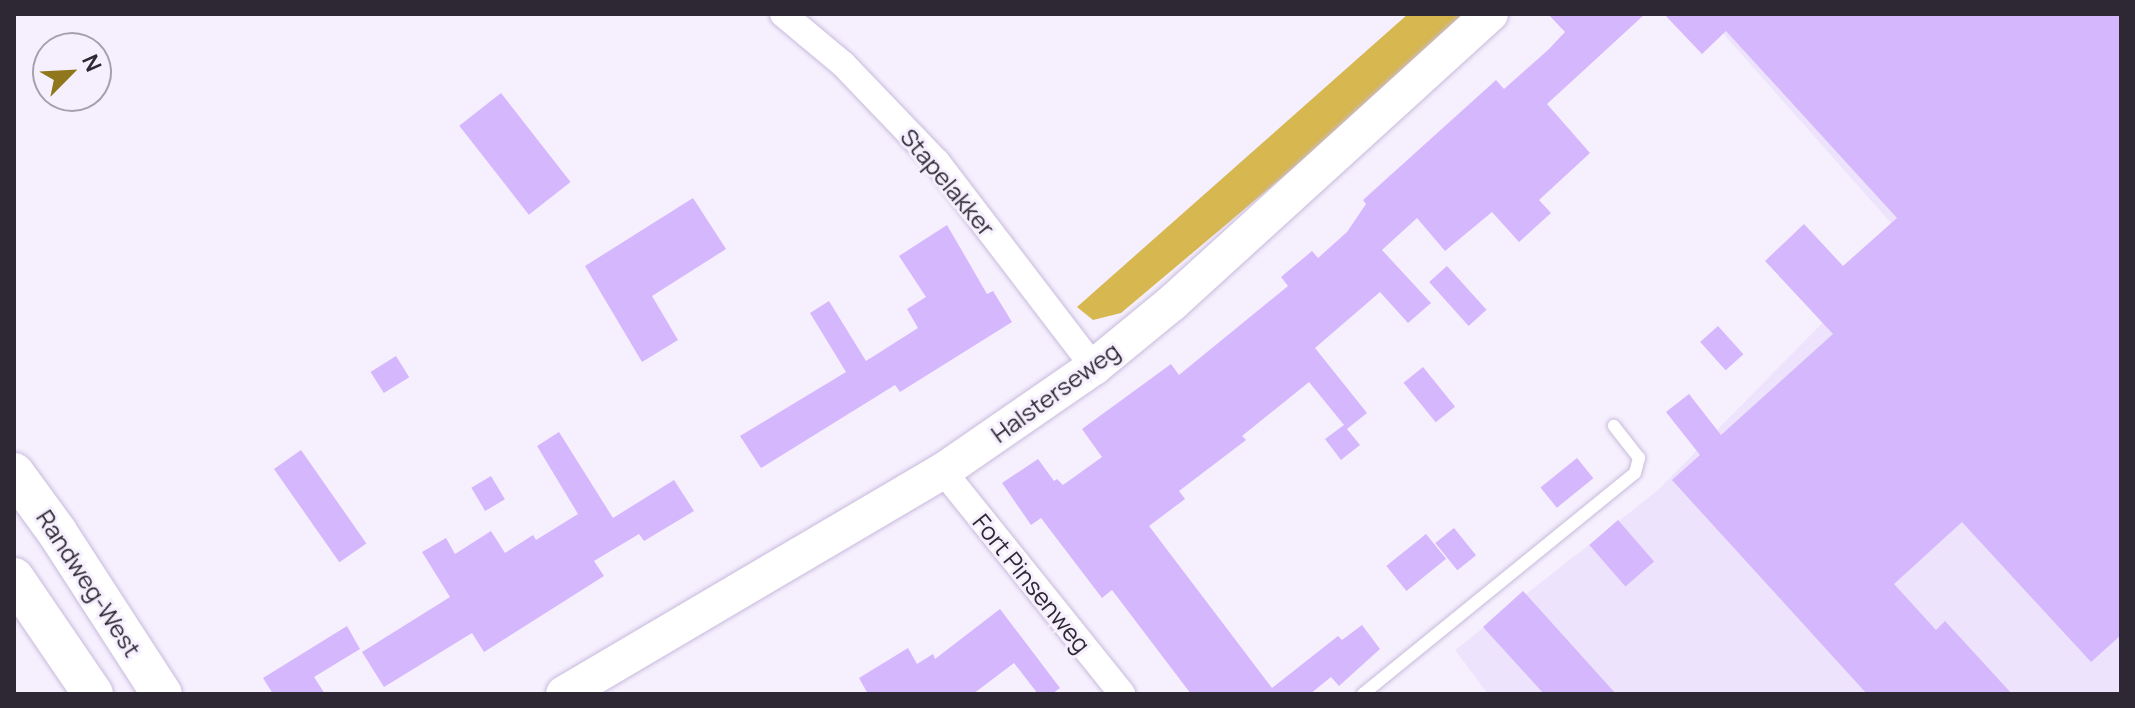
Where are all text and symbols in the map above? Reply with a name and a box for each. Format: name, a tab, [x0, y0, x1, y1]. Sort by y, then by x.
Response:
north arrow	[32, 32, 112, 112]
text: N	[75, 50, 109, 76]
street label: Stapelakker	[895, 123, 1001, 241]
street label: Halsterseweg	[985, 336, 1125, 448]
street label: Randweg-West	[31, 504, 147, 662]
street label: Fort Pinsenweg	[967, 508, 1097, 658]

